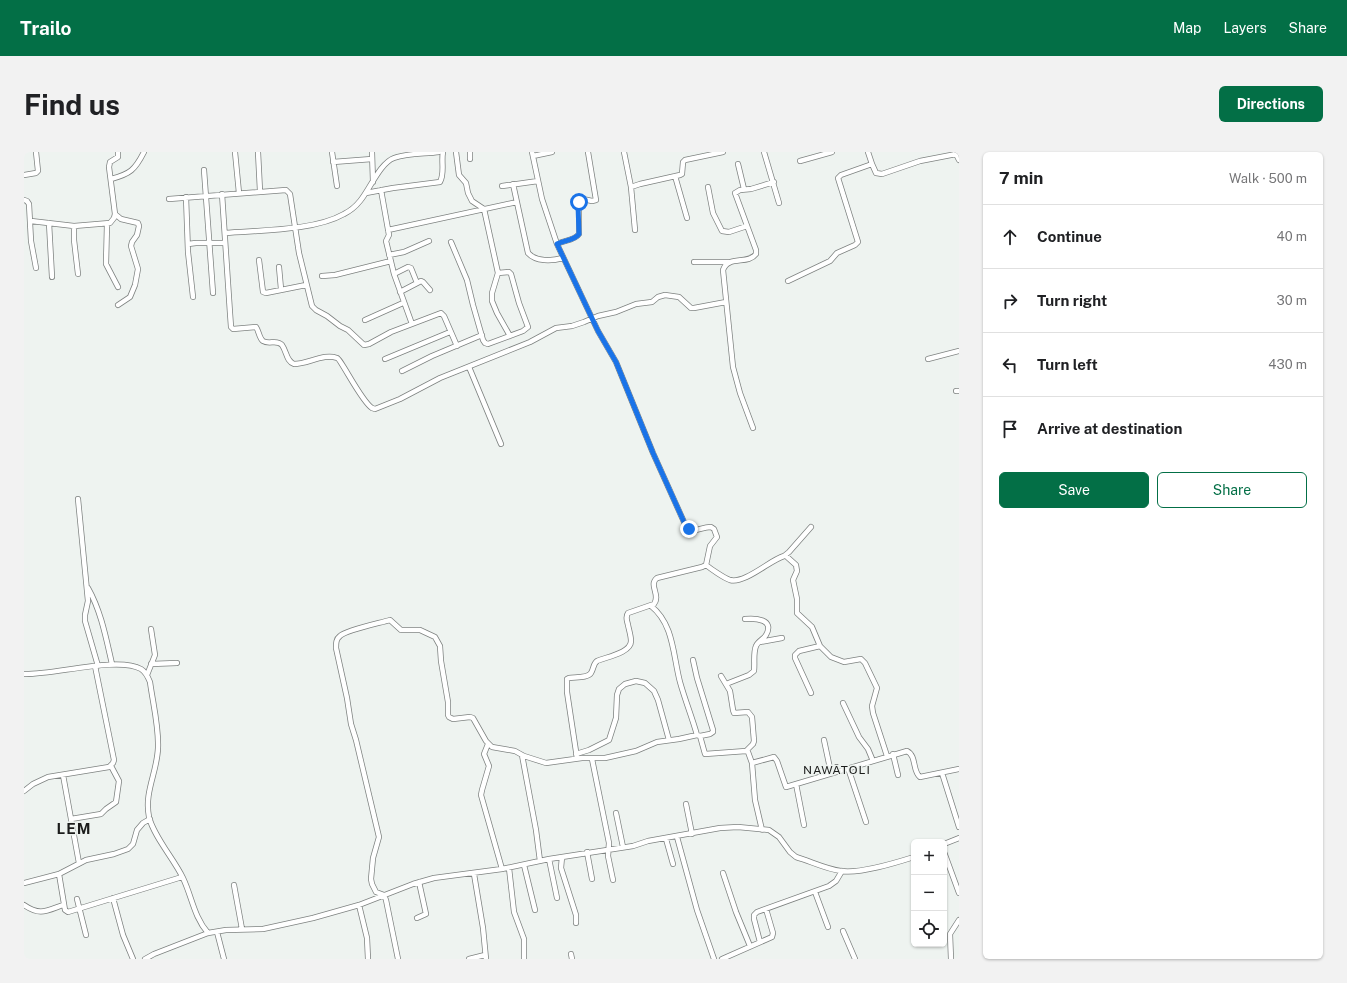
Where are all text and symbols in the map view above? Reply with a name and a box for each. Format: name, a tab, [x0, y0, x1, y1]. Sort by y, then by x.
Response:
text: Trailo	[20, 17, 72, 39]
text: Map	[1173, 20, 1201, 36]
text: Layers	[1223, 20, 1267, 36]
text: Share	[1289, 20, 1327, 36]
button: Directions	[1219, 86, 1323, 122]
text: Find us	[24, 88, 120, 121]
text: 7 min	[999, 168, 1043, 188]
text: Walk · 500 m	[1229, 171, 1307, 186]
route start	[570, 193, 588, 211]
icon: ahead	[999, 226, 1021, 248]
text: Continue	[1037, 228, 1102, 245]
text: 40 m	[1276, 229, 1307, 244]
icon: right	[999, 290, 1021, 312]
text: Turn right	[1037, 292, 1107, 309]
text: 30 m	[1277, 293, 1307, 308]
icon: left	[999, 354, 1021, 376]
text: Turn left	[1037, 356, 1098, 373]
text: 430 m	[1268, 357, 1307, 372]
icon: arrive	[999, 418, 1021, 440]
text: Arrive at destination	[1037, 420, 1182, 437]
button: Save	[999, 472, 1149, 508]
button: Share	[1157, 472, 1307, 508]
route end	[680, 520, 698, 538]
district label: NAWĀTOLI	[803, 763, 871, 777]
district label: LEM	[57, 820, 92, 837]
map controls	[911, 839, 947, 947]
button: +	[911, 839, 947, 875]
button: −	[911, 875, 947, 911]
button: locate	[911, 911, 947, 947]

